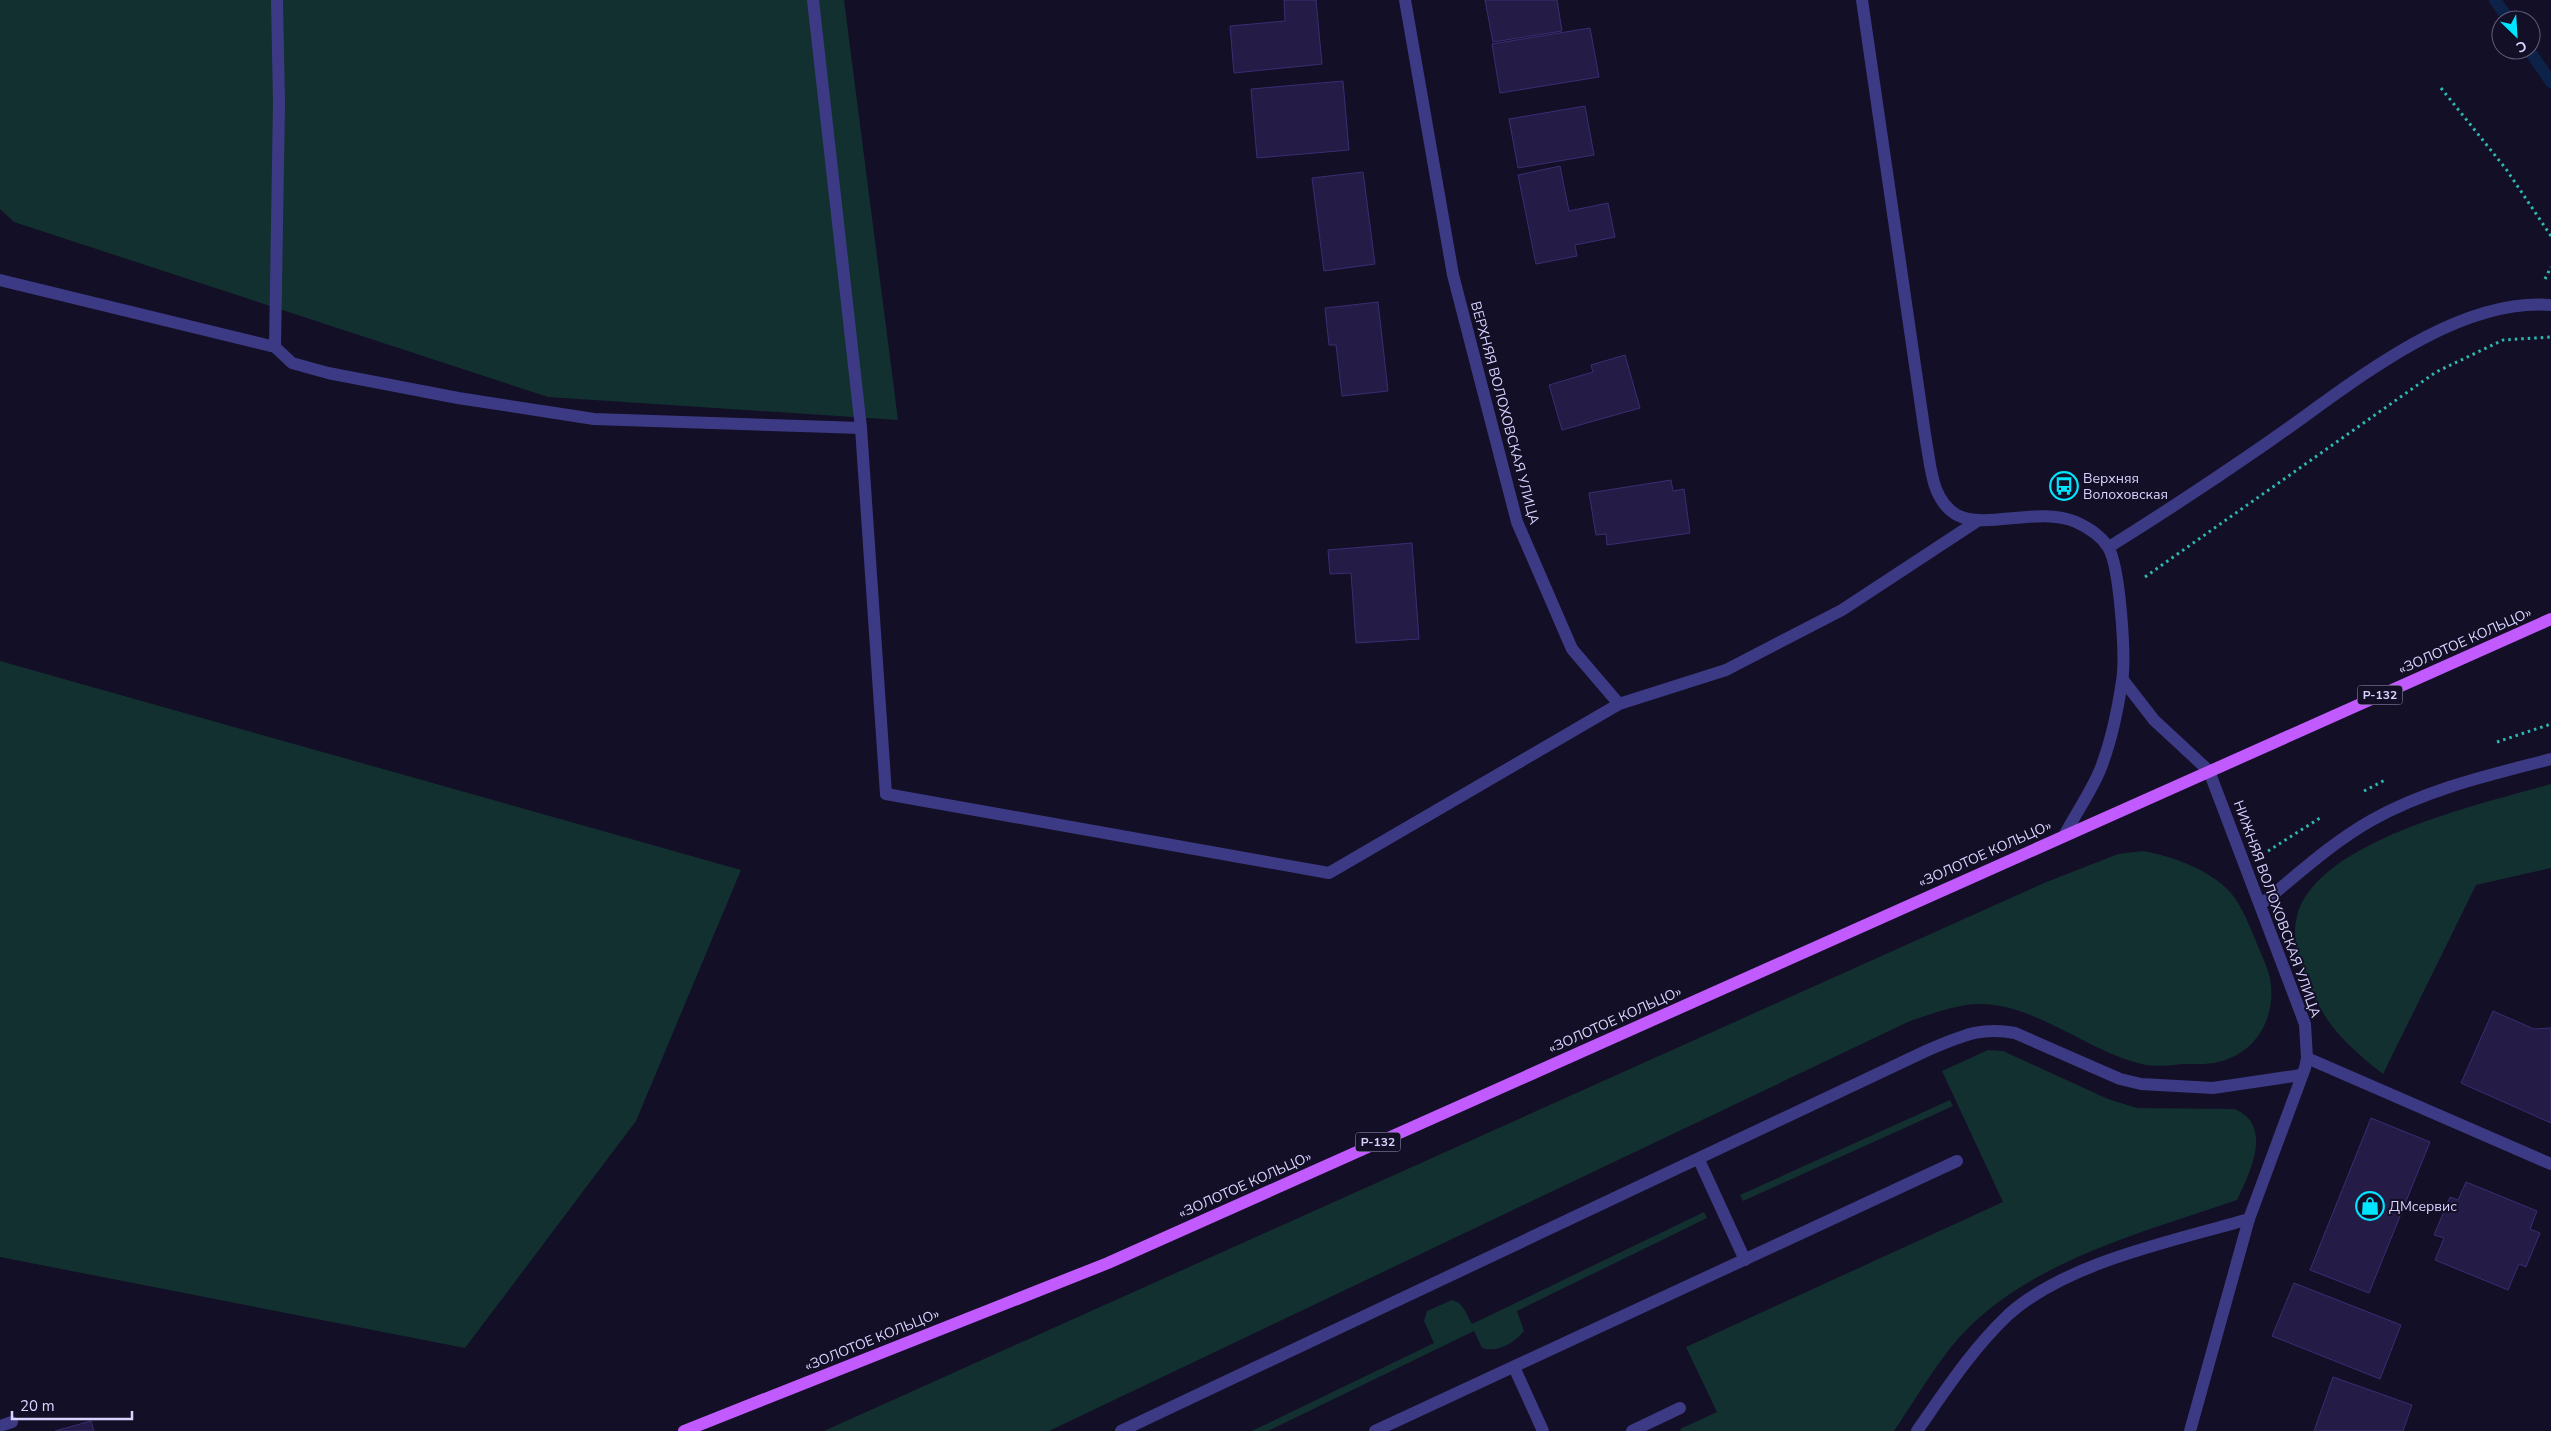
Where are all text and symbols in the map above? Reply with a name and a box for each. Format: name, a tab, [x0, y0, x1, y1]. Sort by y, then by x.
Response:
north arrow	[2491, 10, 2541, 60]
text: С	[2513, 36, 2530, 57]
street label: ВЕРХНЯЯ ВОЛОХОВСКАЯ УЛИЦА	[1466, 299, 1544, 527]
place label: Верхняя Волоховская	[2083, 469, 2168, 504]
bus stop icon: Верхняя Волоховская	[2049, 471, 2079, 501]
street label: «ЗОЛОТОЕ КОЛЬЦО»	[2395, 603, 2535, 679]
road number: Р-132	[2358, 686, 2402, 704]
street label: НИЖНЯЯ ВОЛОХОВСКАЯ УЛИЦА	[2229, 798, 2325, 1020]
street label: «ЗОЛОТОЕ КОЛЬЦО»	[1915, 816, 2055, 892]
street label: «ЗОЛОТОЕ КОЛЬЦО»	[1545, 982, 1685, 1058]
road number: Р-132	[1356, 1132, 1400, 1152]
street label: «ЗОЛОТОЕ КОЛЬЦО»	[1175, 1147, 1315, 1223]
shop icon: ДМсервис	[2355, 1191, 2385, 1221]
place label: ДМсервис	[2389, 1197, 2457, 1216]
street label: «ЗОЛОТОЕ КОЛЬЦО»	[802, 1304, 942, 1376]
scale bar	[12, 1388, 132, 1420]
text: 20 m	[20, 1396, 55, 1416]

